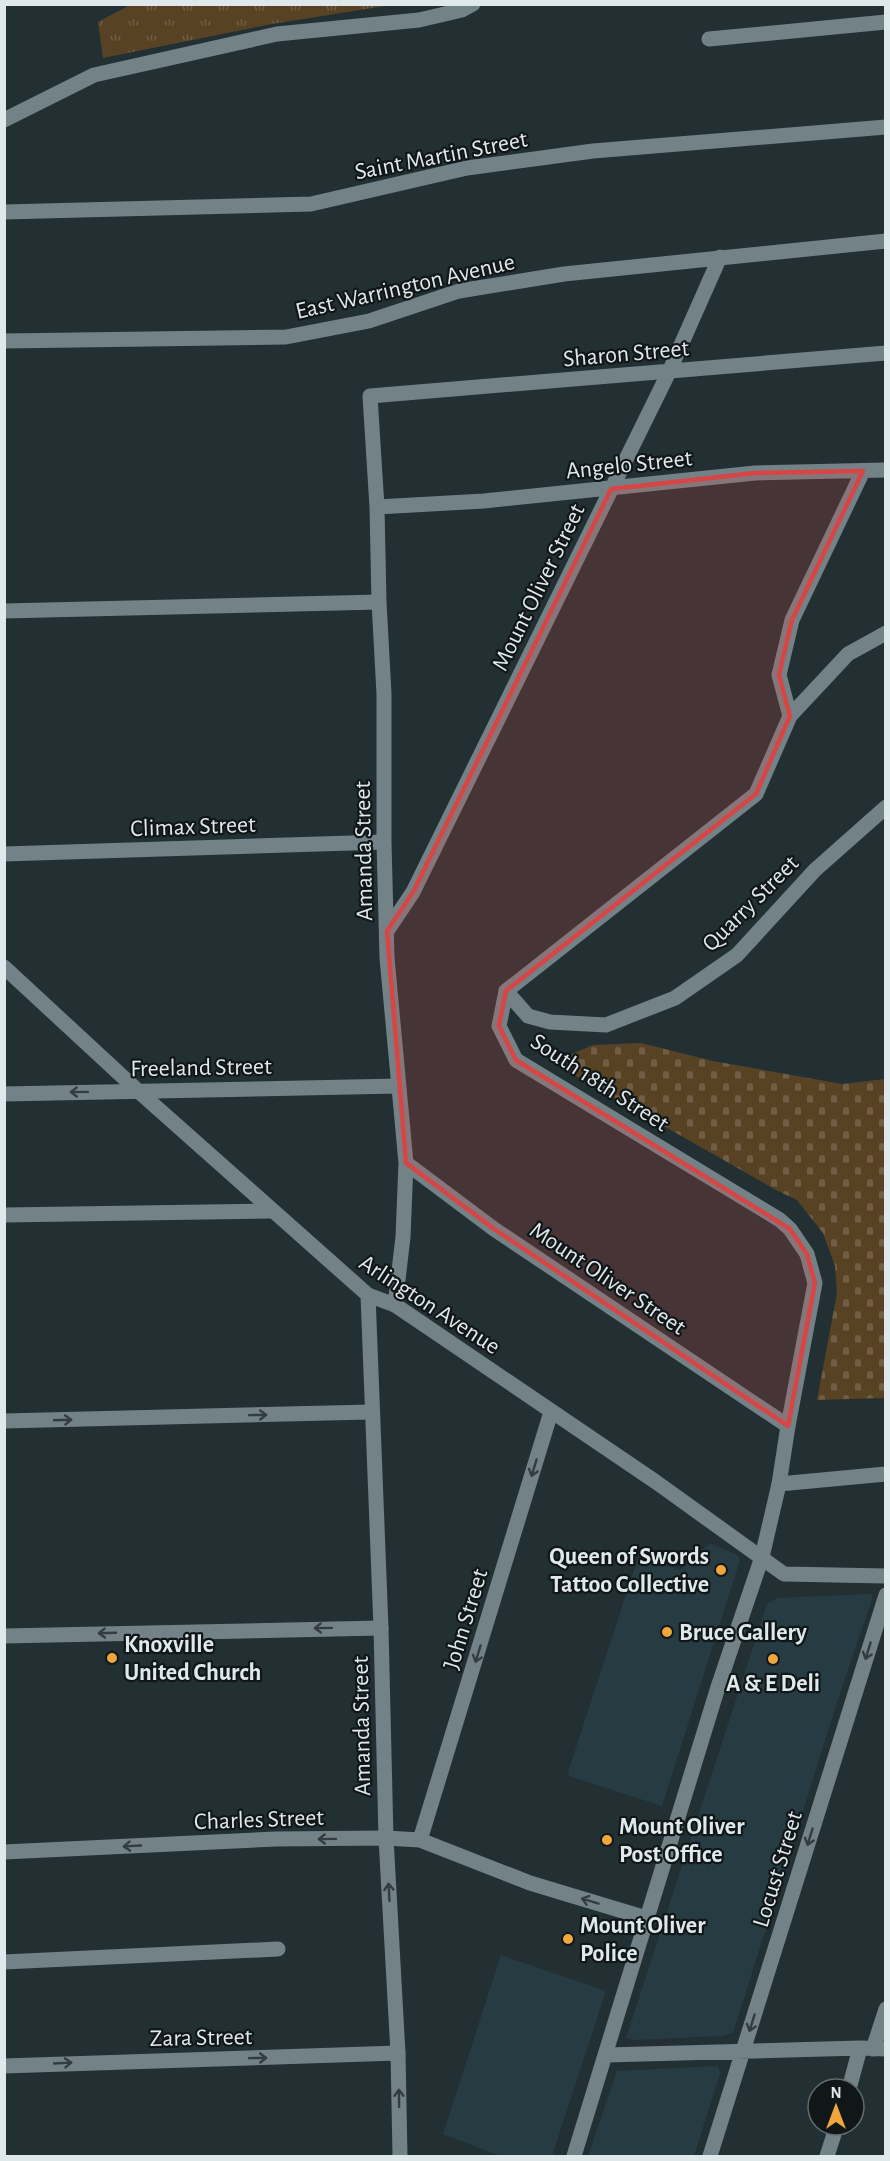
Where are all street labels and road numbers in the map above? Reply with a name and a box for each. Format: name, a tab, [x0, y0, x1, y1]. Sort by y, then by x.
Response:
street label: Saint Martin Street	[353, 127, 530, 184]
street label: East Warrington Avenue	[293, 250, 517, 324]
street label: Sharon Street	[562, 336, 690, 371]
street label: Angelo Street	[565, 446, 694, 484]
street label: Mount Oliver Street	[488, 500, 590, 675]
street label: Amanda Street	[351, 780, 377, 921]
street label: Climax Street	[130, 813, 256, 841]
street label: Quarry Street	[698, 851, 804, 956]
street label: South 18th Street	[526, 1029, 673, 1136]
street label: Freeland Street	[130, 1055, 272, 1081]
street label: Mount Oliver Street	[525, 1218, 690, 1340]
street label: Arlington Avenue	[355, 1251, 504, 1359]
street label: John Street	[439, 1566, 493, 1672]
street label: Amanda Street	[349, 1655, 375, 1796]
street label: Charles Street	[194, 1806, 325, 1834]
street label: Locust Street	[749, 1808, 807, 1930]
street label: Zara Street	[150, 2025, 253, 2051]

